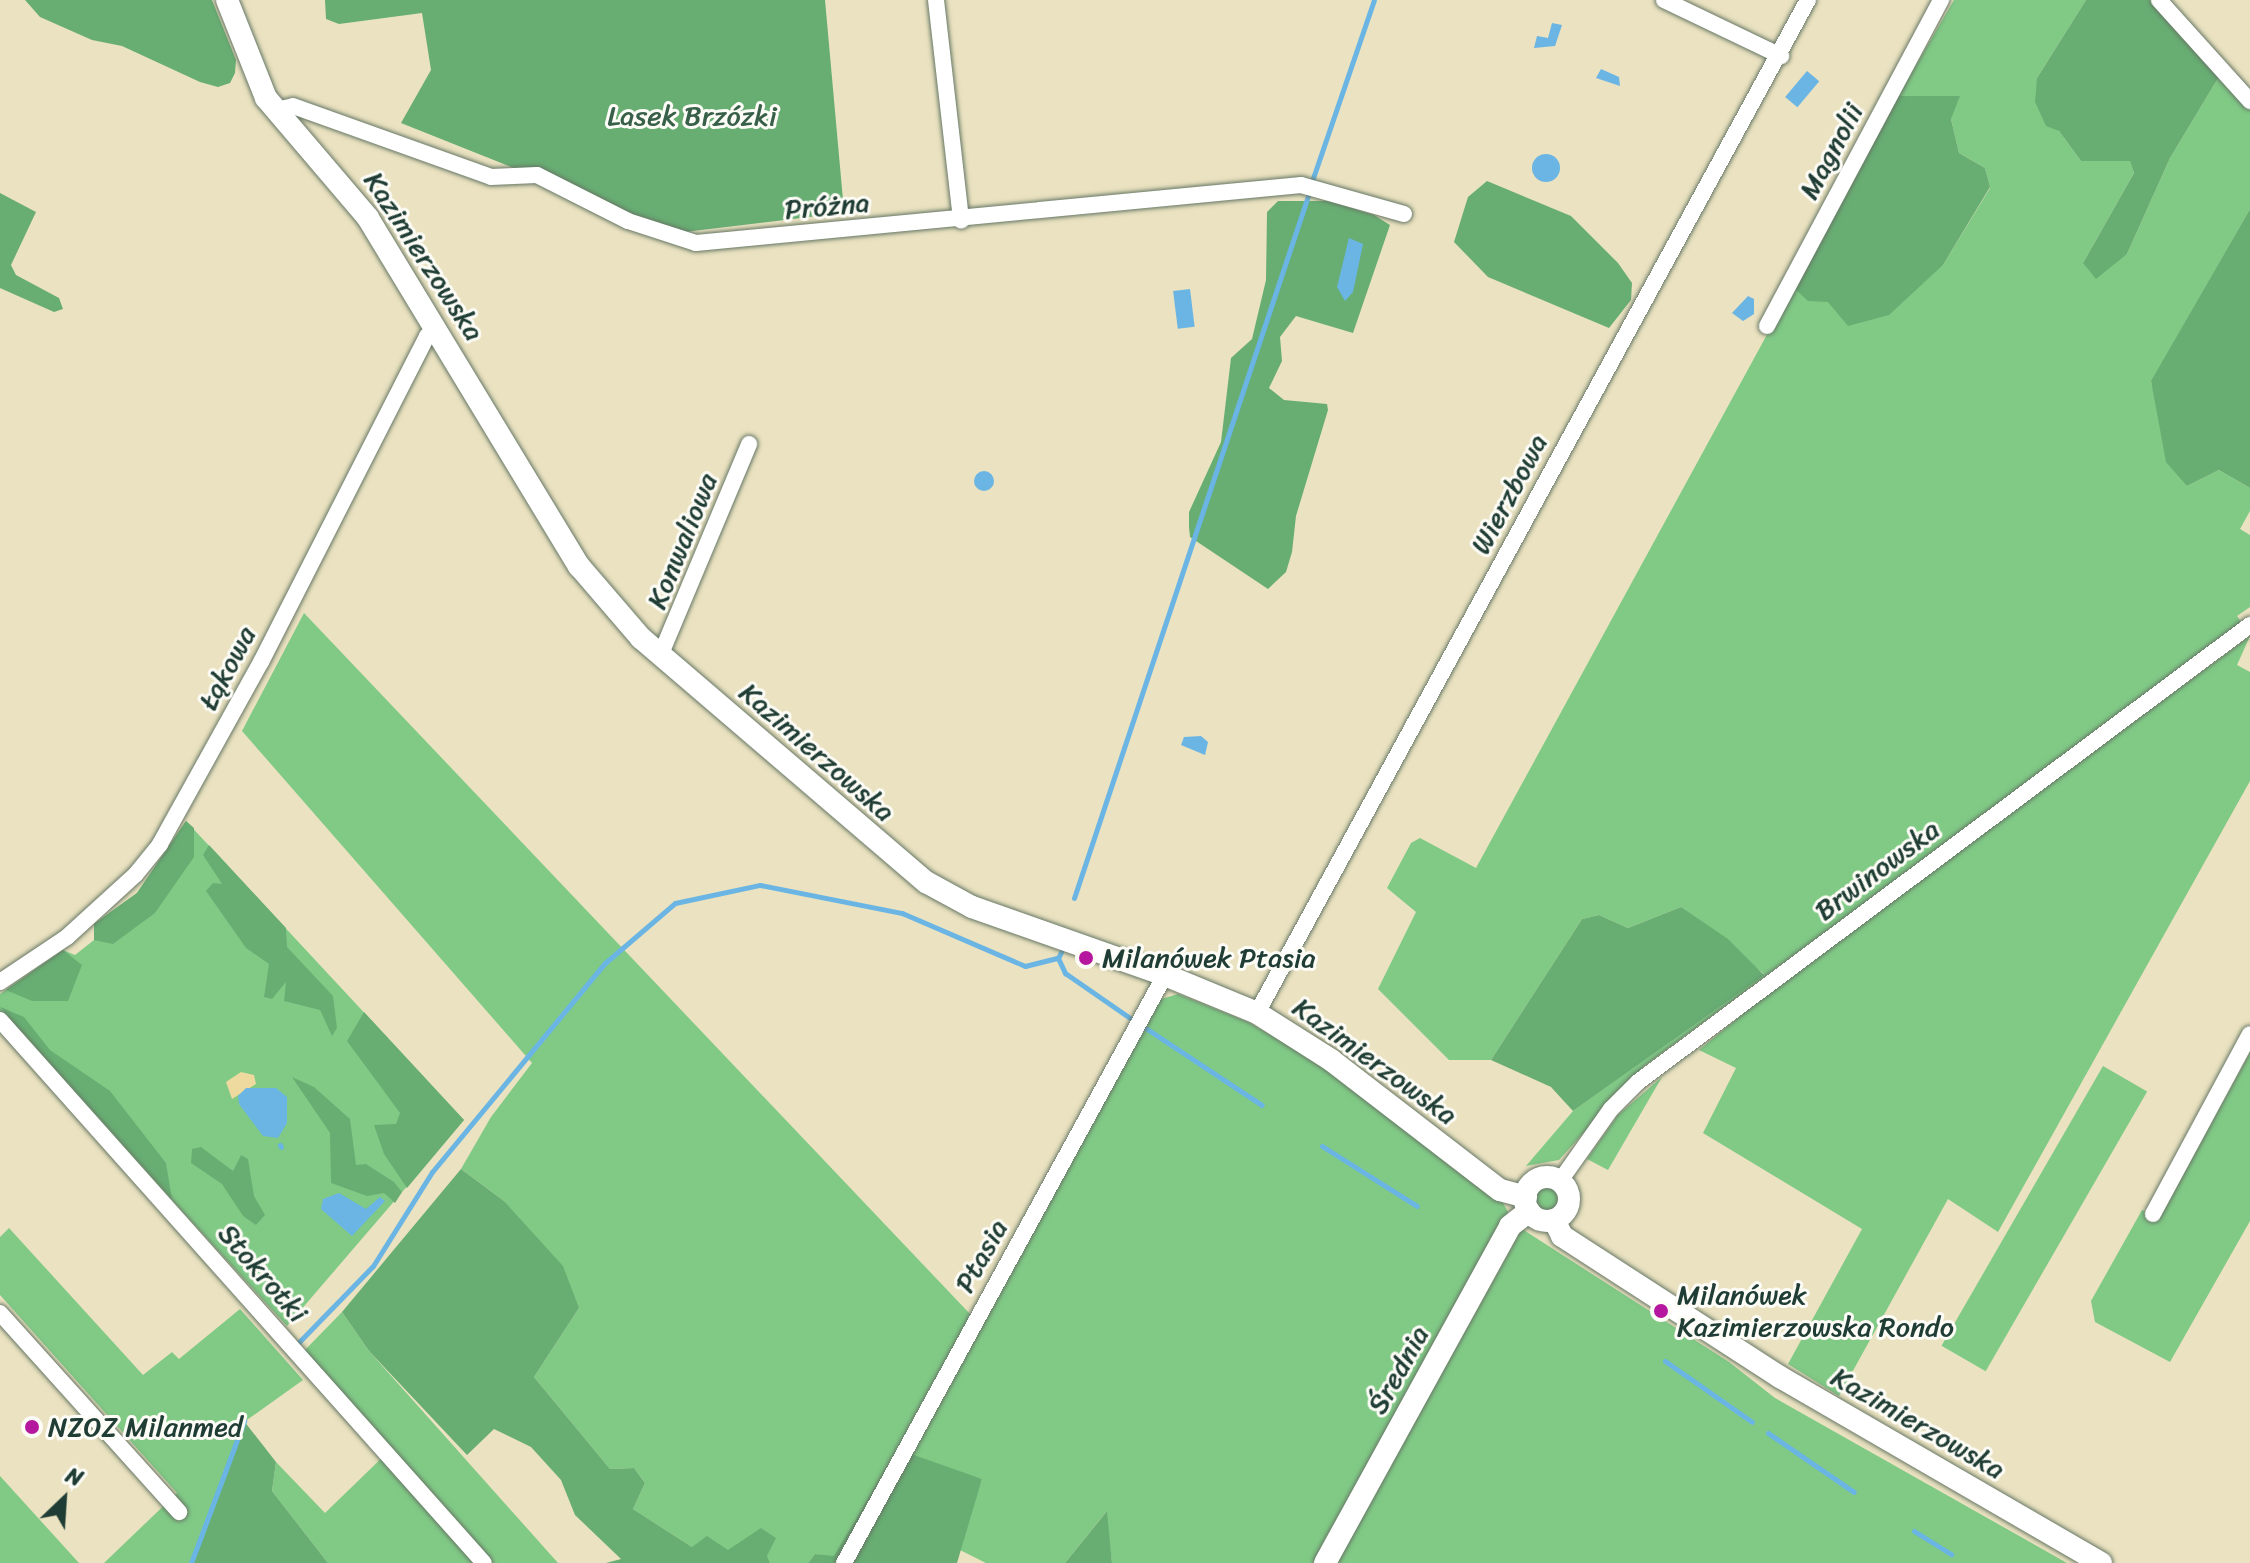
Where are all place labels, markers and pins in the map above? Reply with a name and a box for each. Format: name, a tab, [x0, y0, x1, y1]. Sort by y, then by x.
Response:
place label: Milanówek Ptasia	[1102, 941, 1317, 975]
marker: Milanówek Ptasia	[1077, 949, 1095, 967]
place label: Milanówek Kazimierzowska Rondo	[1677, 1278, 1954, 1344]
marker: Milanówek Kazimierzowska Rondo	[1652, 1302, 1670, 1320]
place label: NZOZ Milanmed	[48, 1410, 243, 1444]
marker: NZOZ Milanmed	[23, 1418, 41, 1436]

